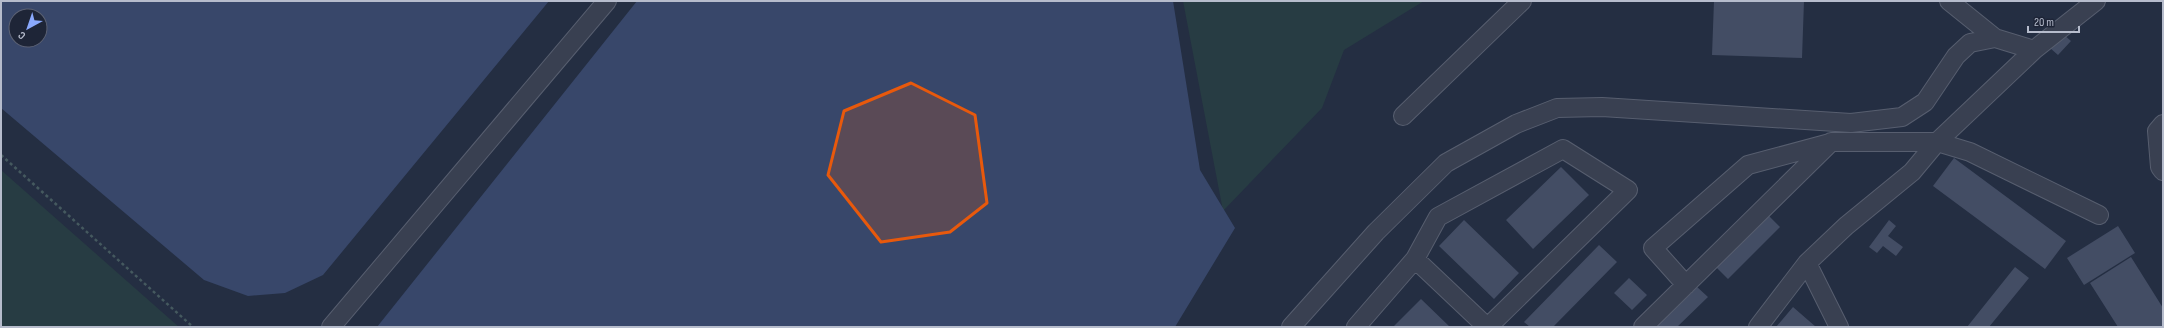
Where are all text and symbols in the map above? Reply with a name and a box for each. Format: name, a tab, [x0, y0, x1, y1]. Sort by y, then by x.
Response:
north arrow	[8, 8, 48, 48]
scale bar	[2028, 8, 2079, 34]
text: 20 m	[2034, 15, 2054, 30]
text: С	[15, 28, 28, 42]

